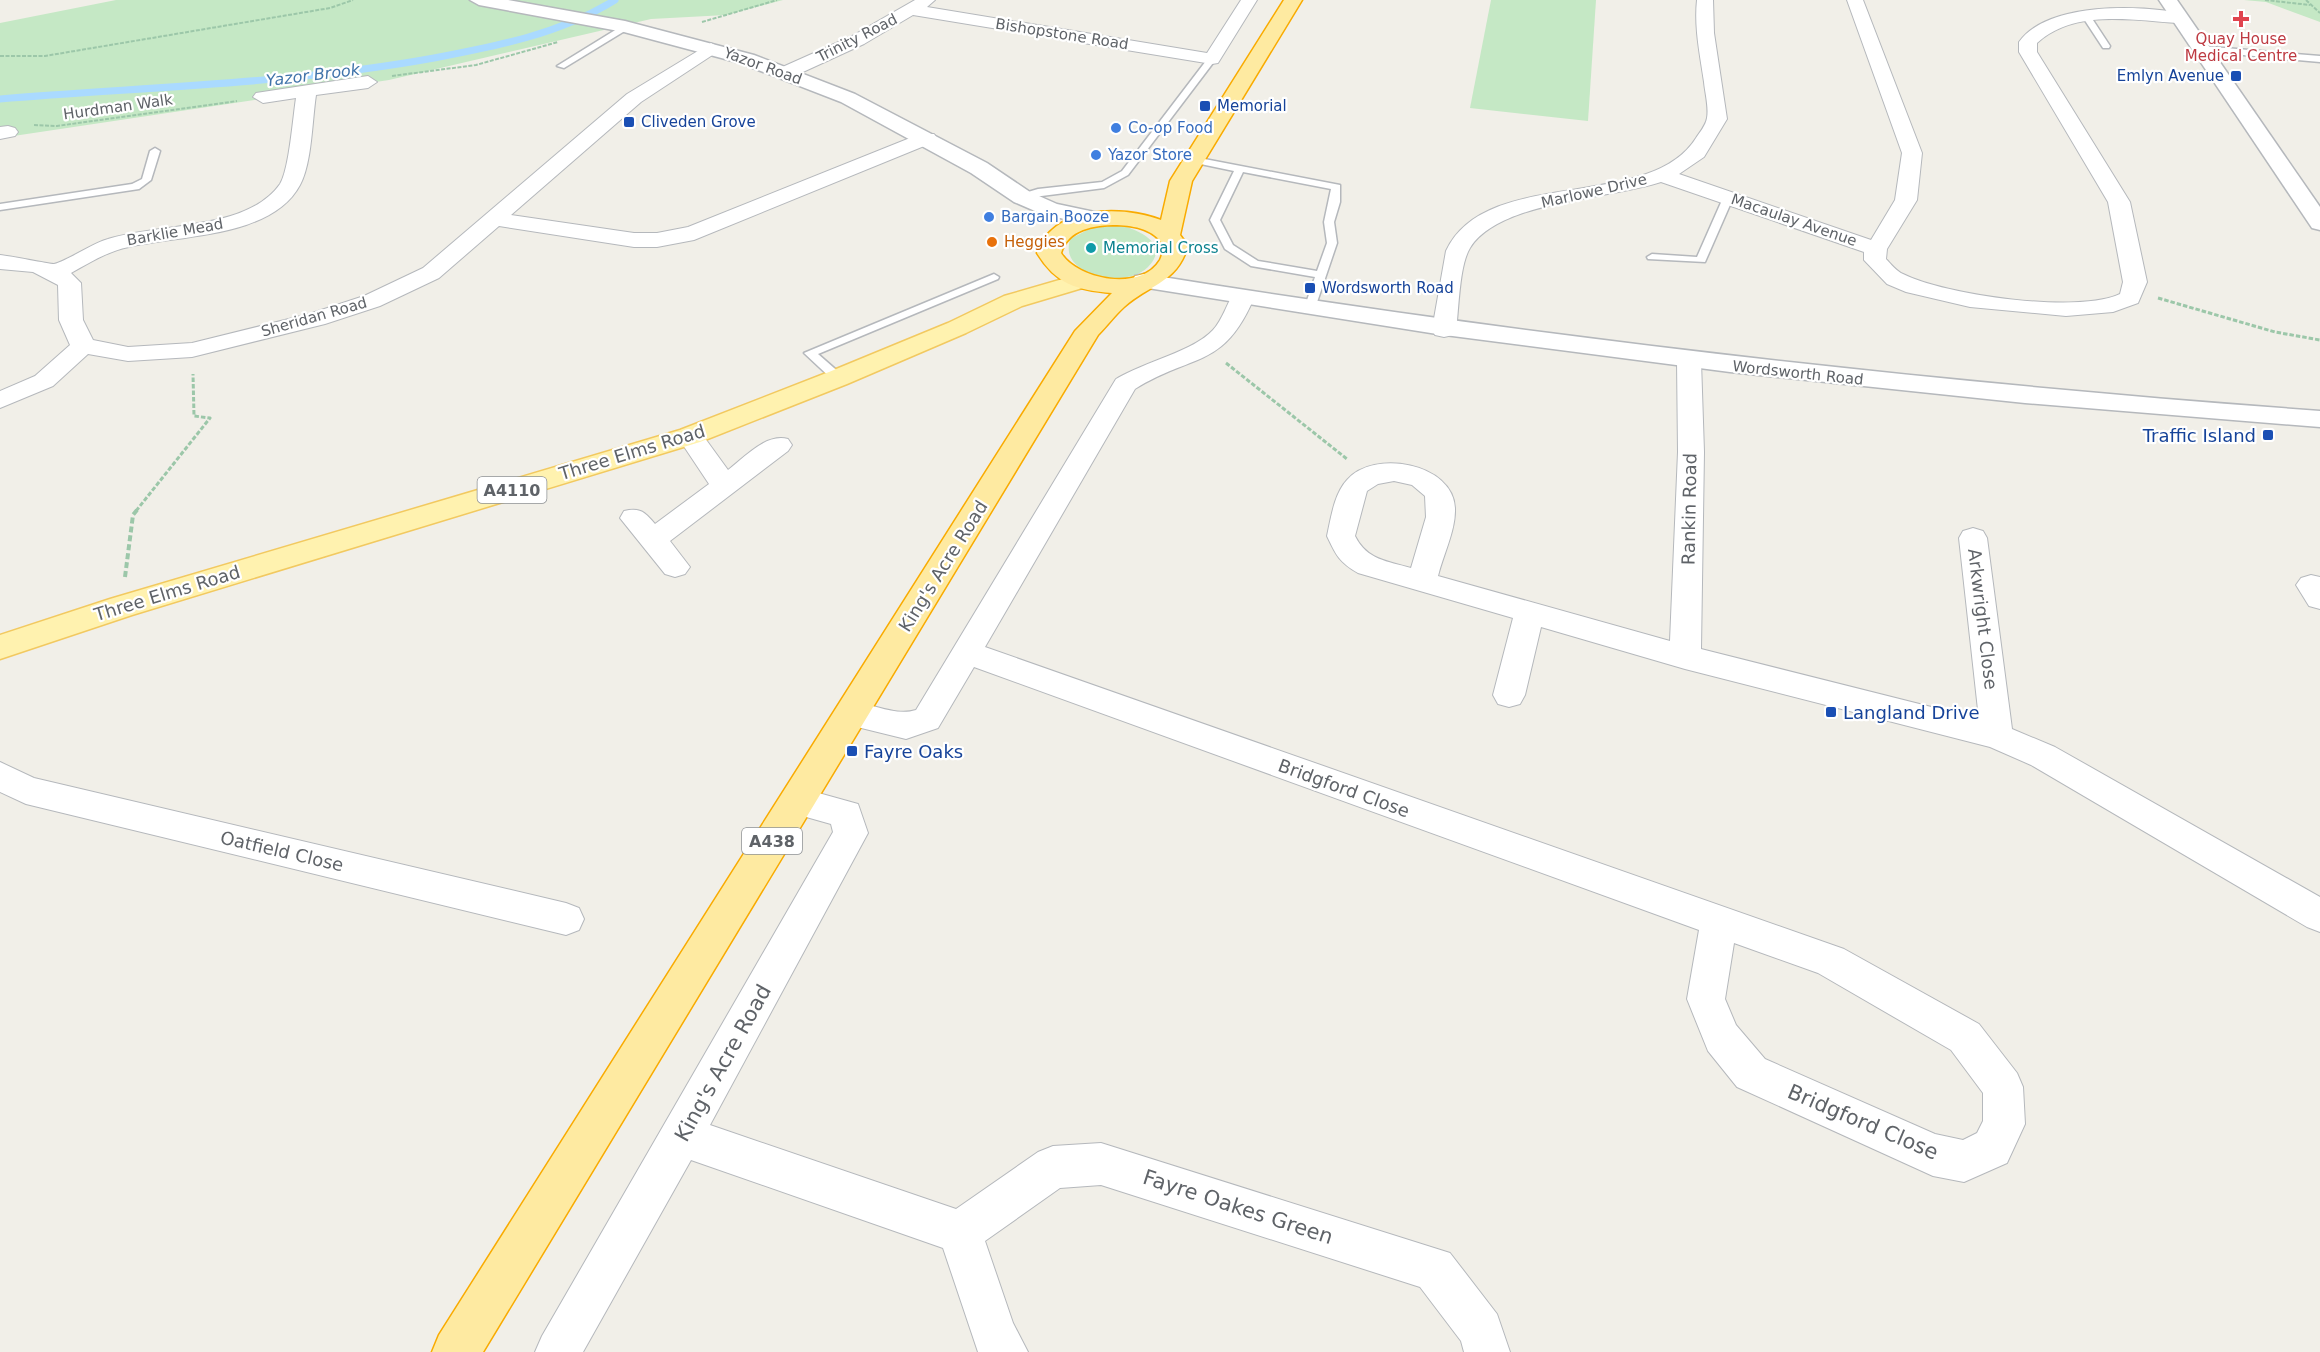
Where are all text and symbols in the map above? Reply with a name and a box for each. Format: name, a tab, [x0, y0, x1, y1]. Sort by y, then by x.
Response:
street label: Trinity Road	[813, 10, 900, 66]
marker: Quay House Medical Centre	[2232, 10, 2250, 28]
street label: Bishopstone Road	[994, 15, 1130, 53]
place label: Quay House Medical Centre	[2185, 30, 2297, 65]
street label: Yazor Road	[720, 43, 805, 88]
water label: Yazor Brook	[265, 60, 362, 90]
place label: Emlyn Avenue	[2117, 67, 2224, 85]
marker: Emlyn Avenue	[2229, 69, 2243, 83]
street label: Hurdman Walk	[62, 90, 174, 124]
place label: Memorial	[1217, 97, 1287, 115]
marker: Memorial	[1198, 99, 1212, 113]
place label: Cliveden Grove	[641, 113, 756, 131]
marker: Cliveden Grove	[622, 115, 636, 129]
place label: Co-op Food	[1128, 119, 1213, 137]
marker: Co-op Food	[1109, 121, 1123, 135]
place label: Yazor Store	[1107, 146, 1192, 164]
marker: Yazor Store	[1089, 148, 1103, 162]
street label: Marlowe Drive	[1539, 170, 1649, 212]
street label: Macaulay Avenue	[1729, 190, 1859, 250]
place label: Bargain Booze	[1001, 208, 1109, 226]
marker: Bargain Booze	[982, 210, 996, 224]
street label: Barklie Mead	[125, 215, 225, 249]
place label: Heggies	[1004, 233, 1065, 251]
marker: Heggies	[985, 235, 999, 249]
place label: Memorial Cross	[1103, 239, 1219, 257]
marker: Memorial Cross	[1084, 241, 1098, 255]
place label: Wordsworth Road	[1322, 279, 1454, 297]
marker: Wordsworth Road	[1303, 281, 1317, 295]
street label: Sheridan Road	[259, 293, 369, 341]
street label: Wordsworth Road	[1732, 357, 1864, 389]
street label: Three Elms Road	[556, 420, 707, 484]
place label: Traffic Island	[2142, 425, 2256, 446]
marker: Traffic Island	[2261, 428, 2275, 442]
street label: Rankin Road	[1678, 453, 1700, 565]
road number: A4110	[478, 477, 546, 503]
street label: King's Acre Road	[894, 497, 992, 635]
street label: Arkwright Close	[1964, 547, 2002, 691]
street label: Three Elms Road	[91, 561, 242, 625]
place label: Langland Drive	[1843, 702, 1979, 723]
marker: Langland Drive	[1824, 705, 1838, 719]
place label: Fayre Oaks	[864, 741, 963, 762]
marker: Fayre Oaks	[845, 744, 859, 758]
street label: Bridgford Close	[1275, 754, 1413, 822]
street label: Oatfield Close	[218, 827, 346, 875]
road number: A438	[742, 828, 802, 854]
street label: King's Acre Road	[670, 980, 776, 1146]
street label: Bridgford Close	[1784, 1079, 1942, 1165]
street label: Fayre Oakes Green	[1140, 1165, 1336, 1249]

